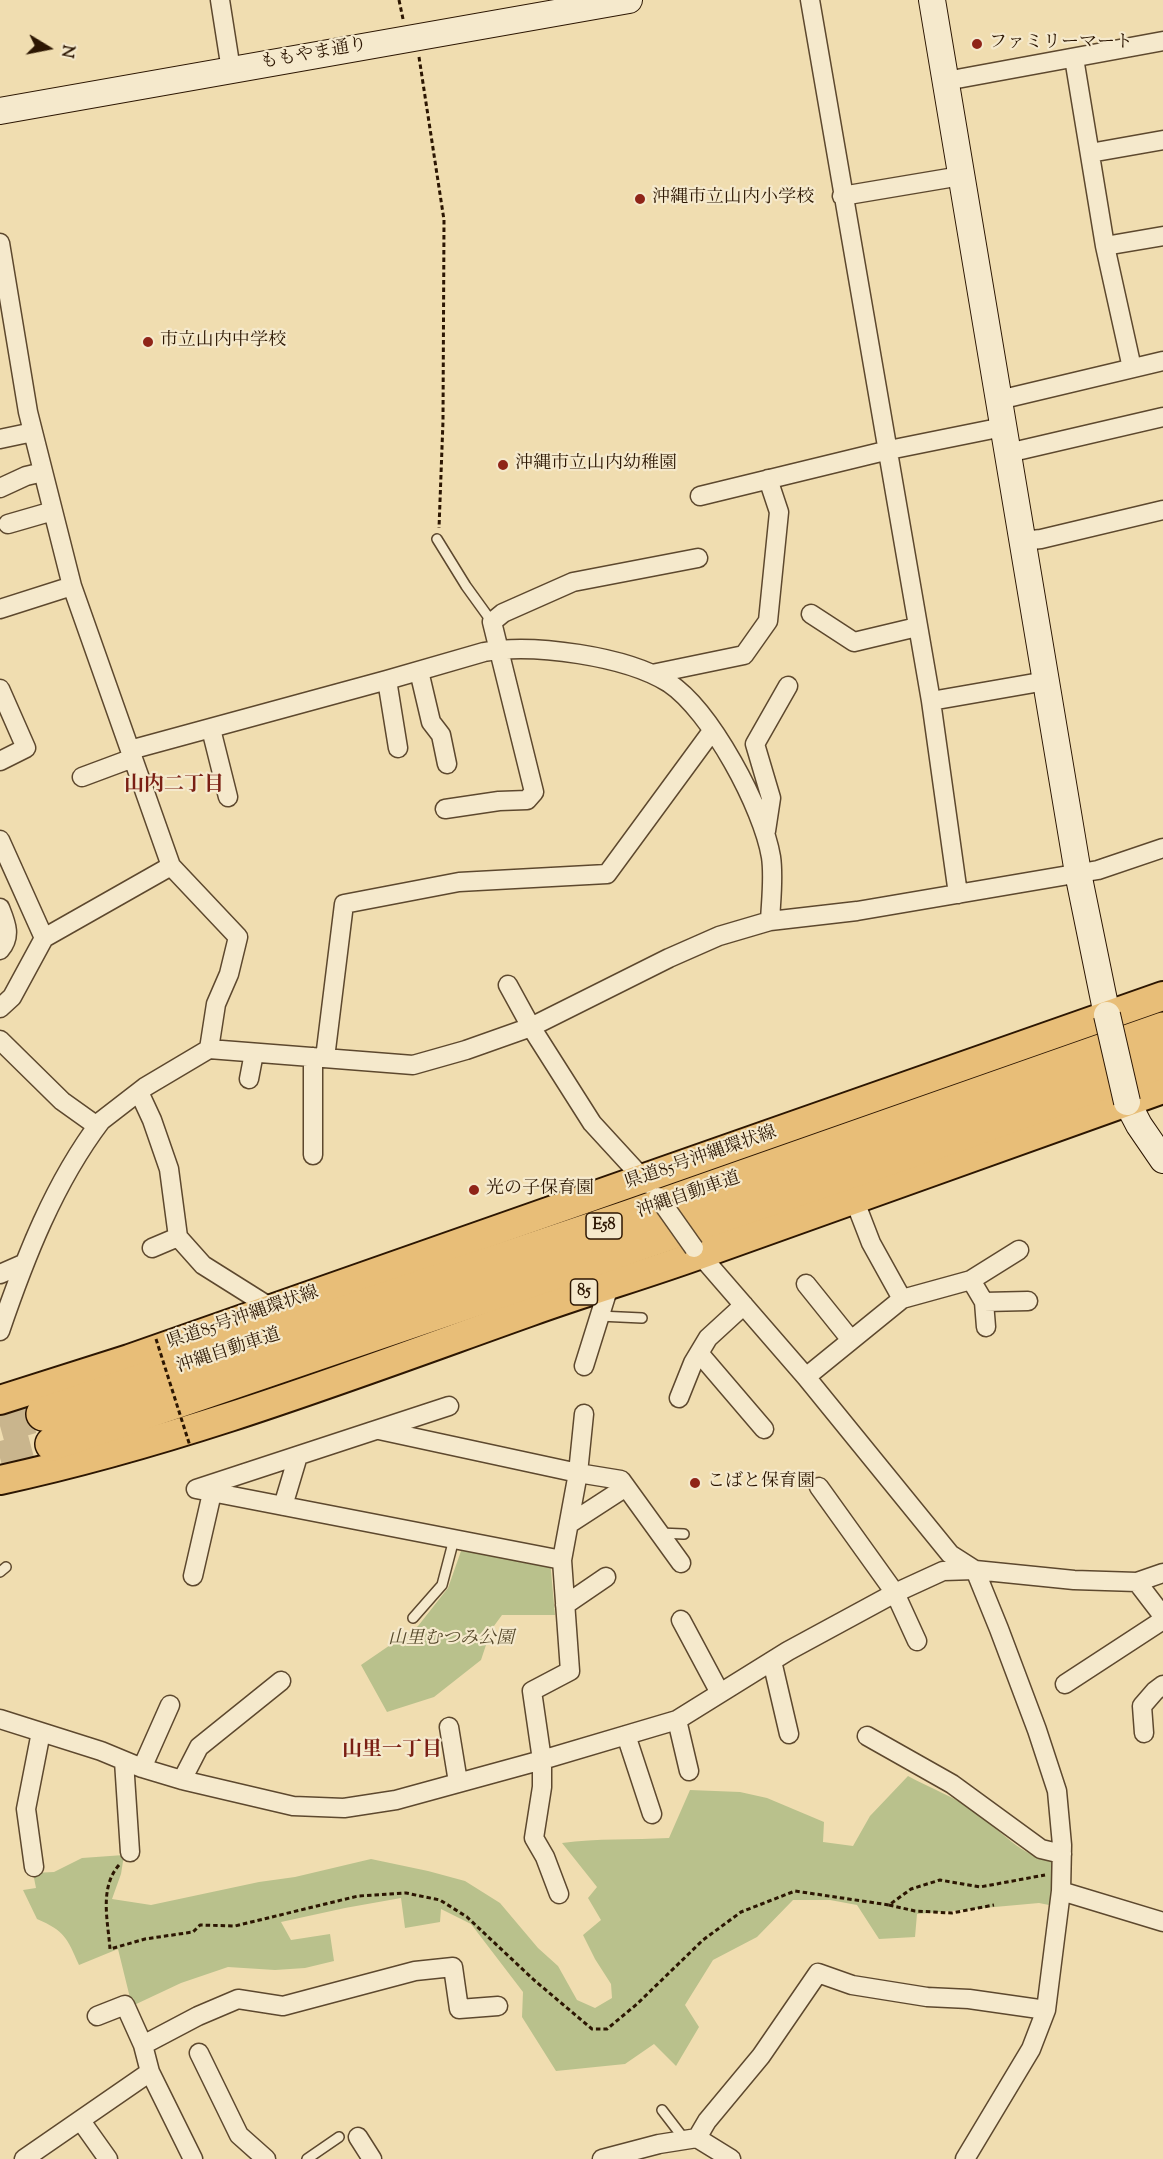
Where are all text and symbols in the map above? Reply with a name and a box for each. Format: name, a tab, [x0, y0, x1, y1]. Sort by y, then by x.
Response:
north arrow	[18, 18, 78, 78]
place label: ファミリーマート	[989, 33, 1133, 55]
street label: ももやま通り	[259, 35, 369, 75]
marker: ファミリーマート	[970, 37, 984, 51]
text: N	[54, 43, 79, 60]
place label: 沖縄市立山内小学校	[652, 188, 814, 210]
marker: 沖縄市立山内小学校	[633, 192, 647, 206]
place label: 市立山内中学校	[160, 331, 286, 353]
marker: 市立山内中学校	[141, 335, 155, 349]
place label: 沖縄市立山内幼稚園	[515, 454, 677, 476]
marker: 沖縄市立山内幼稚園	[496, 458, 510, 472]
district label: 山内二丁目	[124, 775, 224, 799]
street label: 県道85号沖縄環状線	[622, 1123, 780, 1195]
street label: 沖縄自動車道	[634, 1168, 744, 1224]
place label: 光の子保育園	[486, 1179, 594, 1201]
marker: 光の子保育園	[467, 1183, 481, 1197]
road number: E58	[586, 1213, 622, 1239]
road number: 85	[570, 1279, 598, 1305]
street label: 県道85号沖縄環状線	[164, 1283, 322, 1355]
street label: 沖縄自動車道	[174, 1325, 284, 1379]
place label: こばと保育園	[707, 1472, 815, 1494]
marker: こばと保育園	[688, 1476, 702, 1490]
park label: 山里むつみ公園	[388, 1629, 514, 1651]
district label: 山里一丁目	[342, 1740, 442, 1764]

